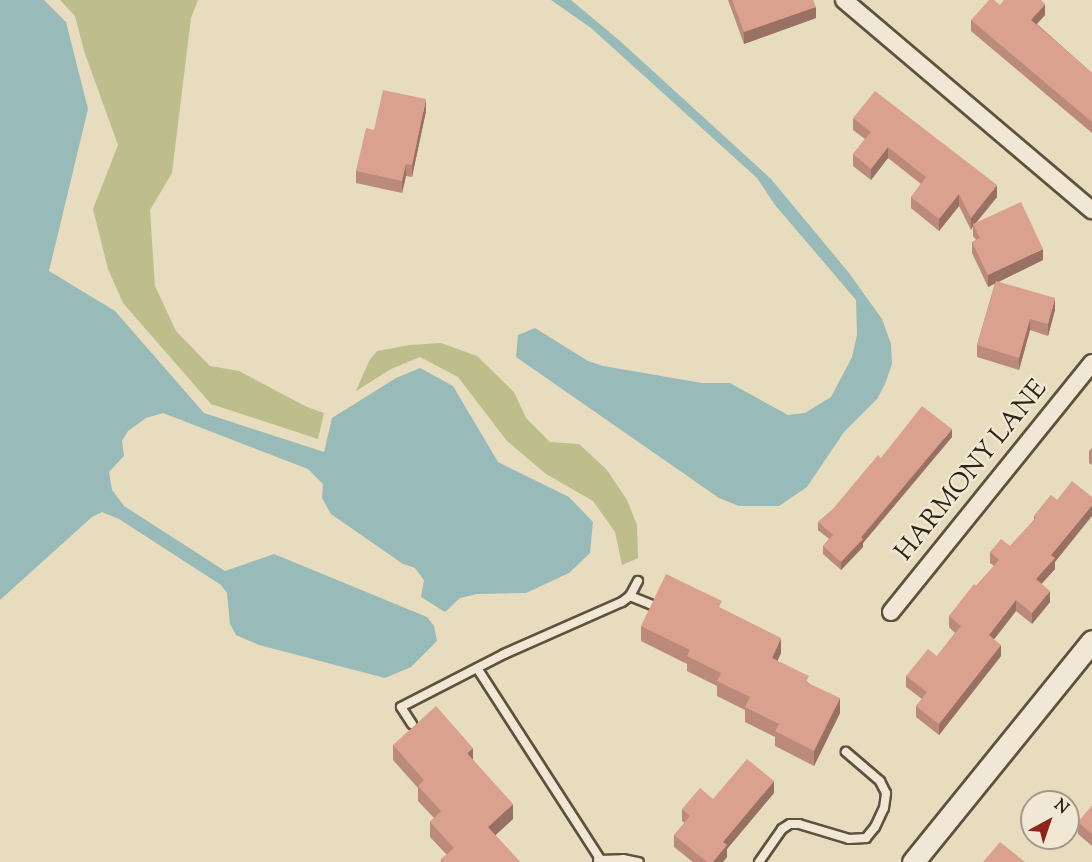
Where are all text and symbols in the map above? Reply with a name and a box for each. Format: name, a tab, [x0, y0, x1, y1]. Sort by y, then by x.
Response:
street label: HARMONY LANE	[889, 374, 1055, 568]
north arrow	[1020, 790, 1080, 850]
text: N	[1048, 794, 1073, 820]

